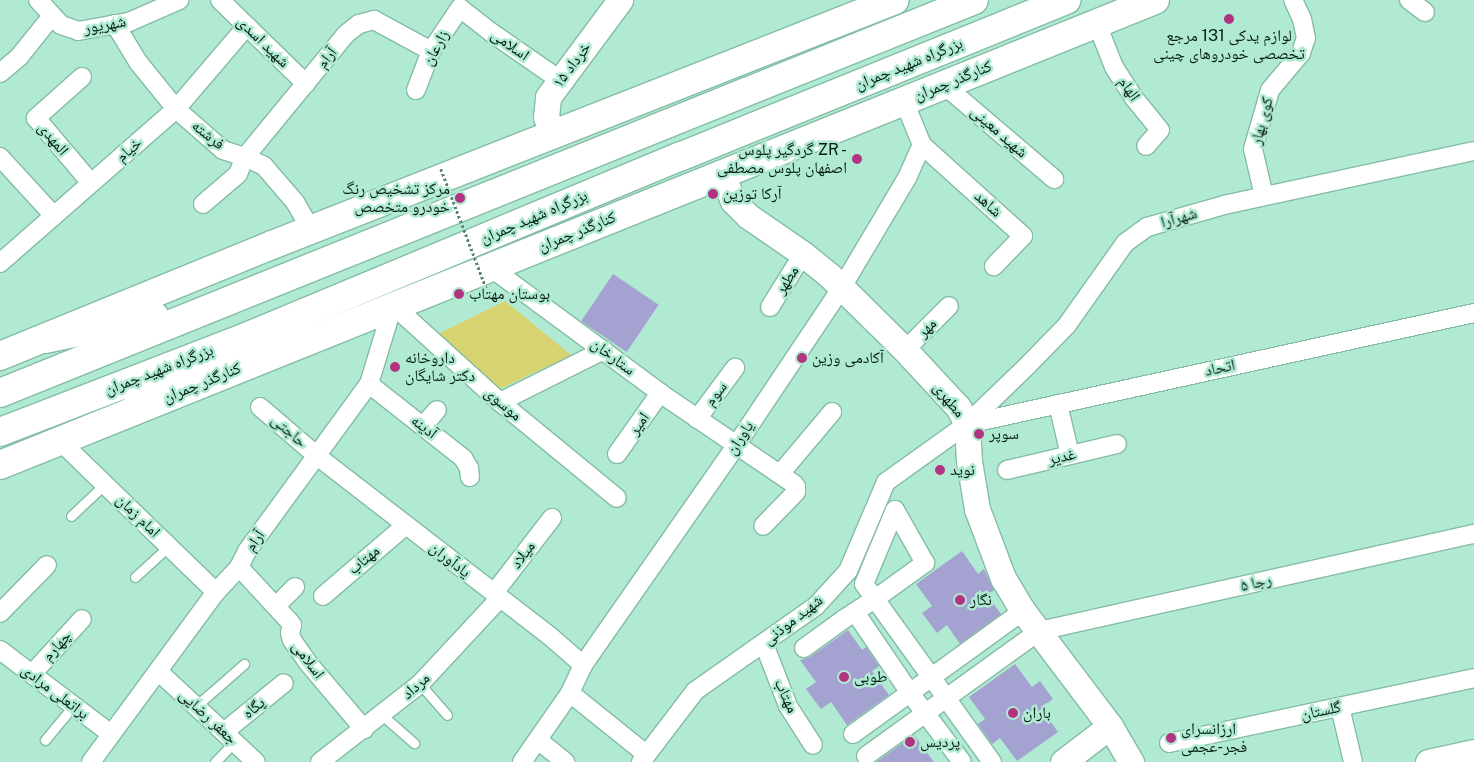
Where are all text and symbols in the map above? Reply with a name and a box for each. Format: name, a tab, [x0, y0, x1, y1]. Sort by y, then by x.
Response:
street label: شهریور	[83, 12, 127, 38]
street label: شهید اسدی	[233, 12, 293, 72]
marker: لوازم یدکی 131 مرجع تخصصی خودروهای چینی	[1223, 13, 1235, 25]
street label: اسلامی	[487, 25, 533, 65]
place label: لوازم یدکی 131 مرجع تخصصی خودروهای چینی	[1153, 26, 1305, 64]
street label: زارعان	[418, 27, 454, 69]
street label: بزرگراه شهید چمران	[852, 34, 966, 94]
street label: ۱۵ خرداد	[549, 38, 595, 92]
street label: آرام	[313, 44, 341, 72]
street label: کنارگذر چمران	[911, 57, 995, 105]
street label: الهام	[1114, 73, 1144, 105]
street label: کوی بهار	[1246, 95, 1278, 147]
street label: شهید معینی	[967, 102, 1031, 162]
street label: فرشته	[188, 116, 228, 154]
street label: المهدی	[34, 119, 72, 159]
street label: خیام	[112, 134, 146, 166]
place label: گردگیر پلوس ZR - اصفهان پلوس مصطفی	[717, 140, 847, 178]
marker: گردگیر پلوس ZR - اصفهان پلوس مصطفی	[851, 153, 863, 165]
place label: مرکز تشخیص رنگ خودرو متخصص	[342, 179, 450, 217]
place label: آرکا توزین	[723, 184, 782, 204]
street label: بزرگراه شهید چمران	[477, 186, 591, 248]
street label: شاهد	[970, 187, 1006, 221]
marker: آرکا توزین	[707, 188, 719, 200]
marker: مرکز تشخیص رنگ خودرو متخصص	[454, 192, 466, 204]
street label: شهرآرا	[1159, 204, 1199, 232]
street label: کنارگذر چمران	[535, 208, 619, 256]
street label: مطهر	[771, 262, 803, 298]
place label: بوستان مهتاب	[469, 284, 550, 304]
marker: بوستان مهتاب	[453, 288, 465, 300]
street label: مهر	[913, 314, 941, 342]
street label: ستارخان	[587, 334, 639, 380]
street label: بزرگراه شهید چمران	[102, 340, 216, 400]
place label: داروخانه دکتر شایگان	[405, 348, 475, 386]
place label: آکادمی وزین	[812, 348, 884, 368]
marker: آکادمی وزین	[796, 352, 808, 364]
street label: اتحاد	[1203, 355, 1237, 381]
street label: کنارگذر چمران	[160, 359, 244, 407]
marker: داروخانه دکتر شایگان	[389, 361, 401, 373]
street label: سوم	[701, 378, 731, 410]
street label: مطهری	[929, 378, 969, 422]
street label: موسوی	[480, 383, 526, 425]
street label: امیر	[624, 409, 654, 439]
street label: حاجتی	[267, 410, 311, 452]
street label: آدینه	[407, 411, 441, 443]
street label: یاوران	[722, 418, 758, 458]
place label: سوپر	[989, 424, 1019, 444]
marker: سوپر	[973, 428, 985, 440]
street label: غدیر	[1046, 445, 1078, 469]
place label: نوید	[950, 460, 975, 480]
marker: نوید	[934, 464, 946, 476]
street label: امام زمان	[112, 490, 164, 542]
street label: آرام	[241, 527, 269, 555]
street label: میلاد	[506, 537, 540, 573]
street label: یادآوران	[426, 538, 474, 582]
street label: مهتاب	[344, 541, 384, 579]
street label: رجا ۵	[1239, 570, 1273, 596]
place label: نگار	[970, 590, 992, 610]
street label: شهید موذنی	[759, 591, 827, 649]
marker: نگار	[954, 594, 966, 606]
street label: چهارم	[38, 627, 76, 665]
street label: اسلامی	[288, 637, 328, 683]
street label: براتعلی مرادی	[17, 660, 93, 724]
place label: طوبی	[854, 667, 887, 687]
street label: مرداد	[398, 669, 434, 703]
marker: طوبی	[838, 671, 850, 683]
street label: مهتاب	[770, 676, 802, 716]
street label: جعفر رضایی	[175, 685, 241, 749]
street label: پگاه	[239, 693, 269, 723]
street label: گلستان	[1299, 697, 1343, 725]
place label: باران	[1023, 703, 1051, 723]
marker: باران	[1007, 707, 1019, 719]
place label: ارزانسرای فجر-عجمی	[1181, 719, 1247, 757]
place label: پردیس	[920, 732, 960, 752]
marker: ارزانسرای فجر-عجمی	[1165, 732, 1177, 744]
marker: پردیس	[904, 736, 916, 748]

